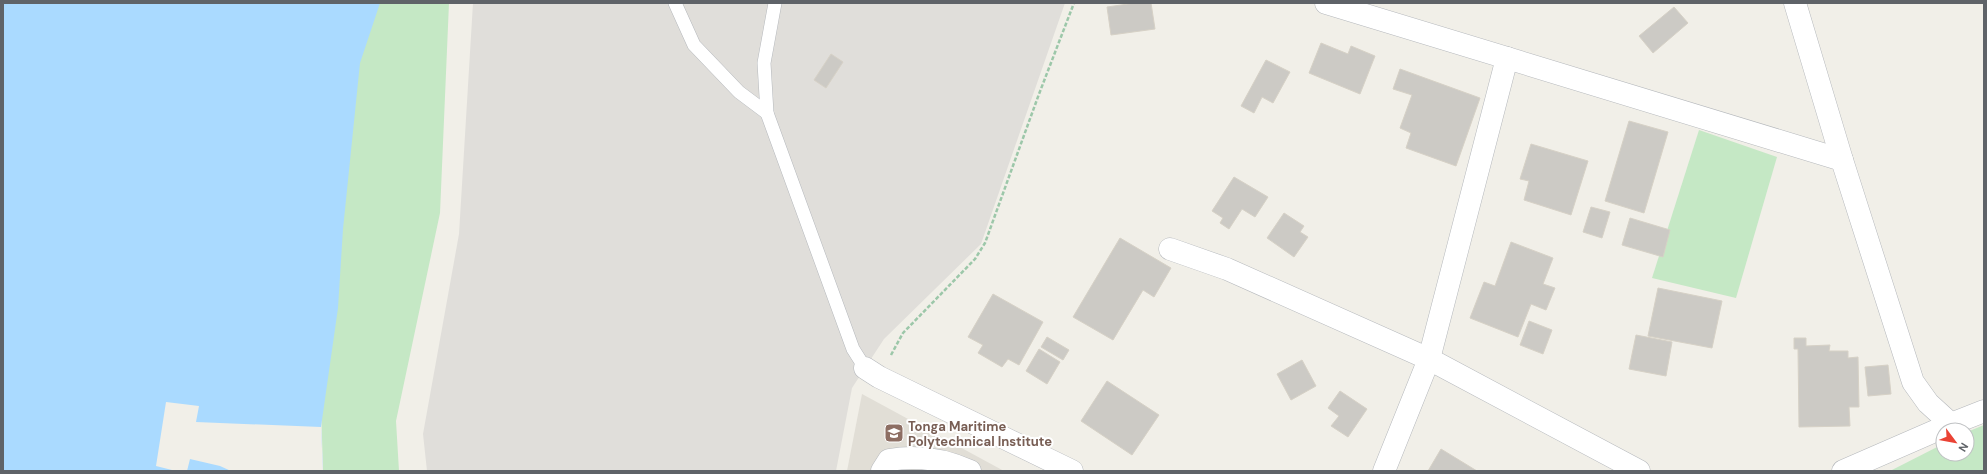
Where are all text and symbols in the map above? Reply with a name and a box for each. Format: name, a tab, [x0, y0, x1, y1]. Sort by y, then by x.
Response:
place label: Tonga Maritime Polytechnical Institute	[908, 418, 1052, 450]
school or university icon: Tonga Maritime Polytechnical Institute	[883, 422, 905, 444]
north arrow	[1935, 422, 1975, 462]
text: N	[1955, 440, 1972, 454]

